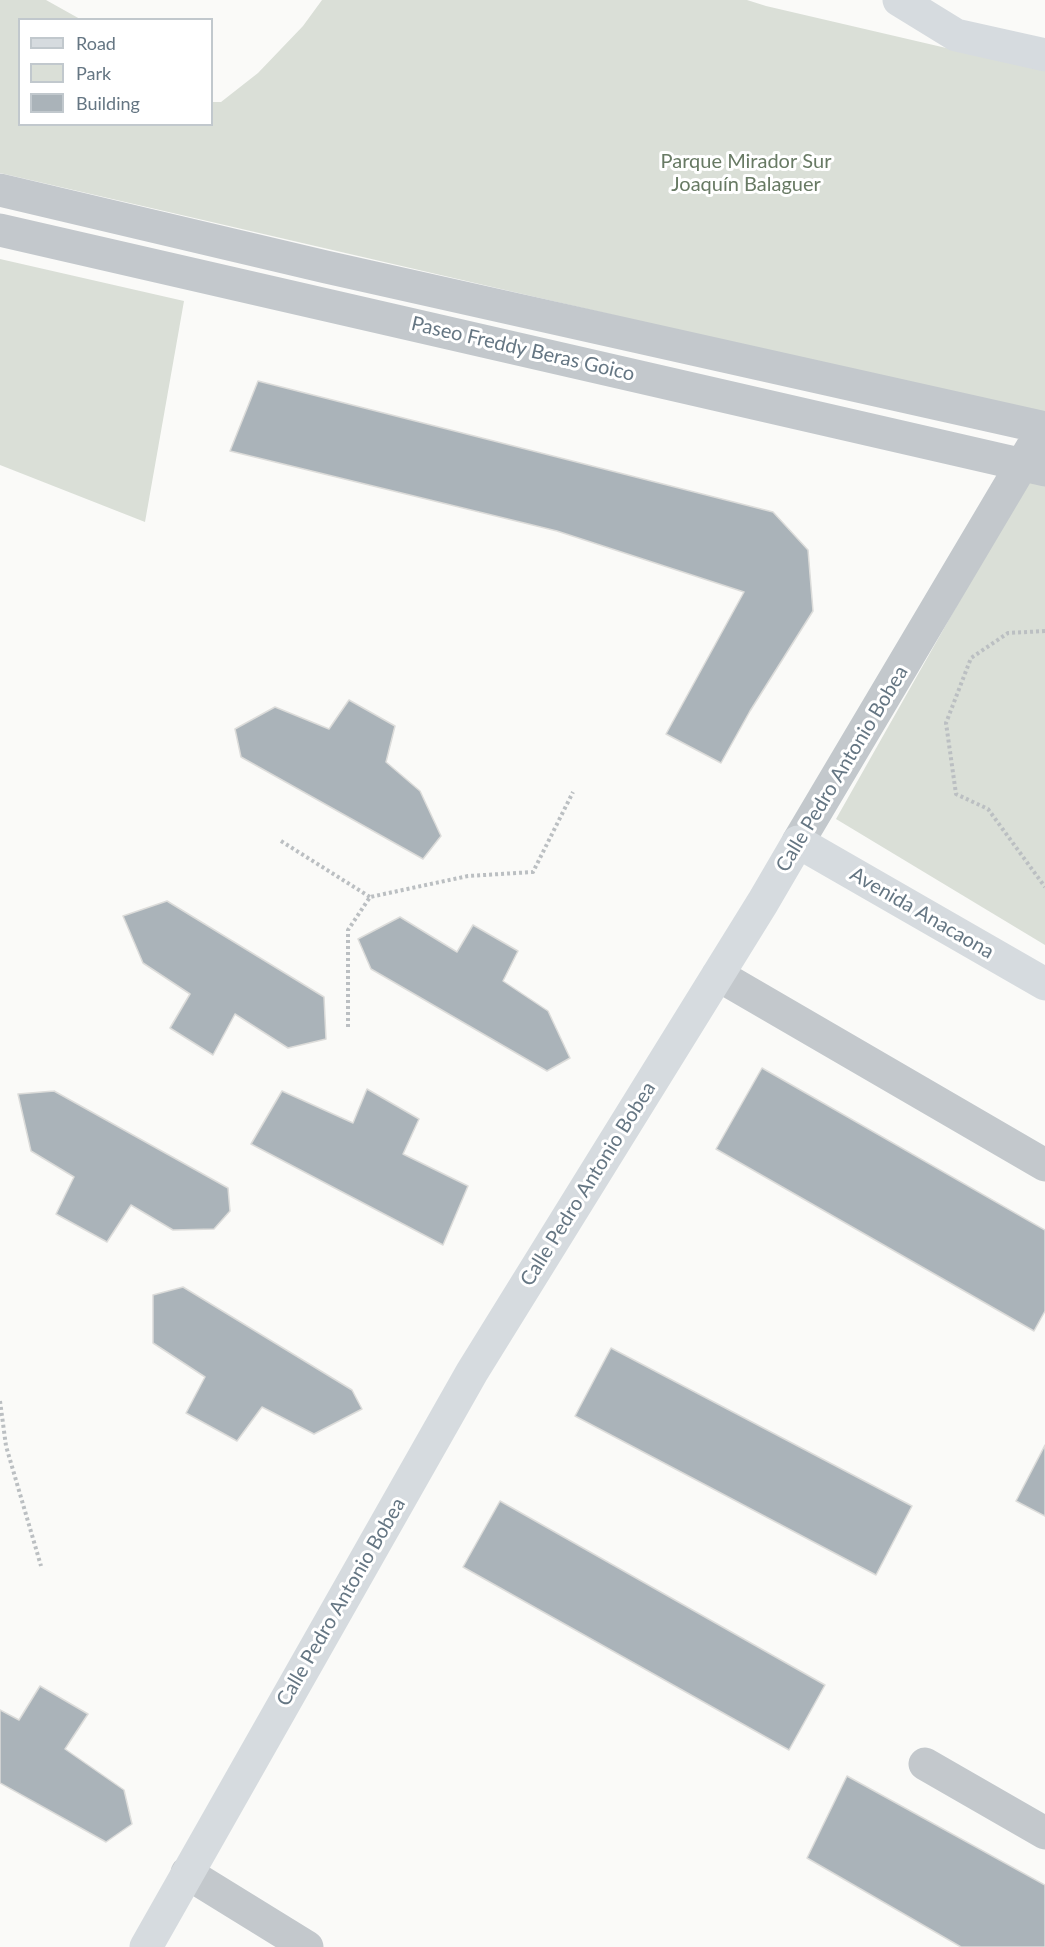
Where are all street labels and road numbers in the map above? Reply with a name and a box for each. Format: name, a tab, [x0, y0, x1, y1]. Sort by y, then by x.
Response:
street label: Paseo Freddy Beras Goico	[409, 312, 637, 386]
street label: Calle Pedro Antonio Bobea	[771, 662, 913, 876]
street label: Avenida Anacaona	[846, 862, 998, 964]
street label: Calle Pedro Antonio Bobea	[515, 1077, 661, 1291]
street label: Calle Pedro Antonio Bobea	[272, 1494, 410, 1710]

